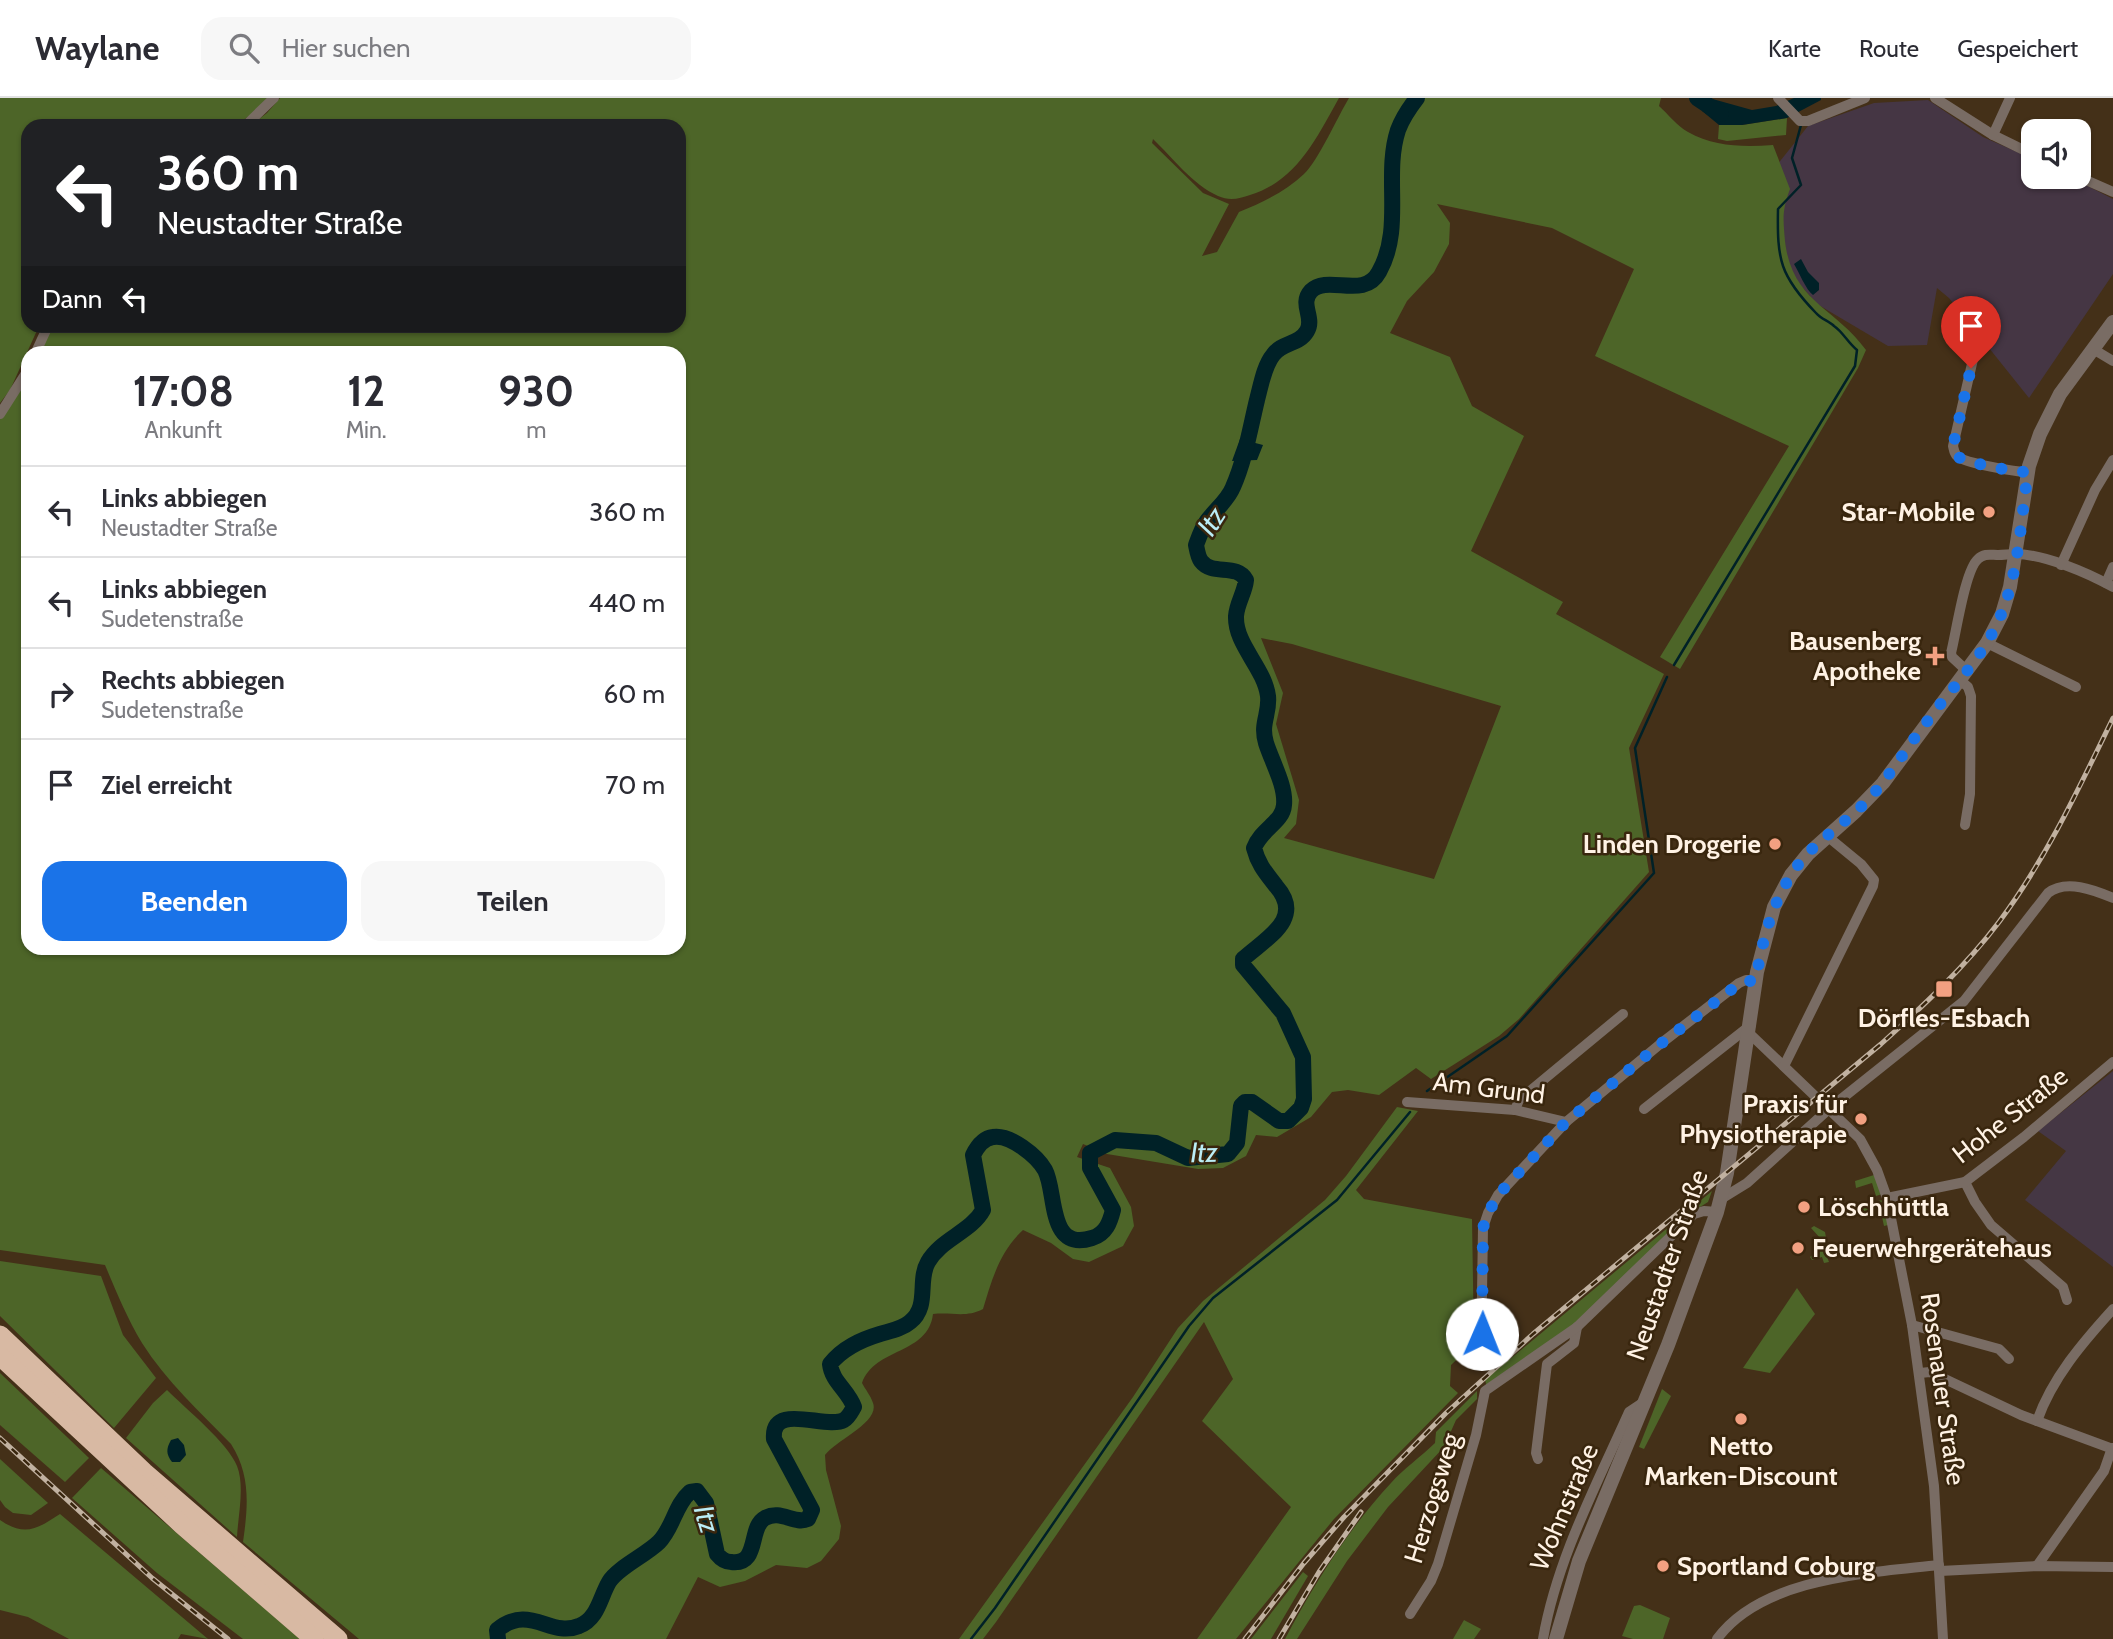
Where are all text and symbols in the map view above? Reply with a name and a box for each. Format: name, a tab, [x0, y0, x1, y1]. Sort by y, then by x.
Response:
search box	[201, 17, 691, 80]
text: Waylane	[35, 28, 159, 68]
icon: search	[225, 29, 263, 67]
text: Hier suchen	[281, 32, 411, 64]
text: Karte	[1768, 34, 1821, 63]
text: Route	[1859, 34, 1919, 63]
text: Gespeichert	[1957, 34, 2078, 63]
map controls	[2021, 119, 2091, 189]
button: sound	[2021, 119, 2091, 189]
text: 360 m	[157, 143, 299, 202]
icon: left	[42, 147, 133, 238]
text: Neustadter Straße	[157, 203, 403, 242]
icon: left	[116, 280, 154, 318]
text: Dann	[42, 283, 102, 315]
pin	[1941, 296, 2001, 368]
icon: arrive	[1952, 307, 1990, 345]
text: 17:08	[133, 365, 234, 417]
text: 12	[347, 365, 385, 417]
text: 930	[498, 365, 574, 417]
text: Ankunft	[145, 416, 222, 444]
text: Min.	[346, 416, 387, 444]
text: m	[526, 416, 546, 444]
text: Links abbiegen	[101, 482, 267, 514]
icon: left	[42, 493, 80, 531]
text: 360 m	[589, 496, 665, 528]
place label: Star-Mobile	[1842, 496, 1975, 528]
water label: Itz	[1189, 499, 1233, 542]
marker: Star-Mobile	[1981, 504, 1997, 520]
text: Neustadter Straße	[101, 514, 278, 542]
text: Links abbiegen	[101, 573, 267, 605]
icon: left	[42, 584, 80, 622]
text: 440 m	[588, 587, 665, 619]
text: Sudetenstraße	[101, 605, 244, 633]
place label: Bausenberg Apotheke	[1789, 625, 1921, 687]
marker: Bausenberg Apotheke	[1927, 648, 1943, 664]
text: Rechts abbiegen	[101, 664, 285, 696]
icon: right	[42, 675, 80, 713]
text: 60 m	[603, 678, 665, 710]
text: Sudetenstraße	[101, 696, 244, 724]
icon: arrive	[42, 766, 80, 804]
text: Ziel erreicht	[101, 769, 232, 801]
text: 70 m	[605, 769, 665, 801]
place label: Linden Drogerie	[1583, 828, 1761, 860]
marker: Linden Drogerie	[1767, 836, 1783, 852]
button: Beenden	[42, 861, 347, 941]
button: Teilen	[361, 861, 665, 941]
marker: Dörfles-Esbach	[1934, 979, 1954, 999]
place label: Dörfles-Esbach	[1858, 1002, 2030, 1034]
street label: Hohe Straße	[1946, 1060, 2074, 1170]
street label: Am Grund	[1431, 1065, 1547, 1111]
place label: Praxis für Physiotherapie	[1679, 1088, 1847, 1150]
marker: Praxis für Physiotherapie	[1853, 1111, 1869, 1127]
water label: Itz	[1190, 1135, 1219, 1169]
street label: Neustadter Straße	[1619, 1165, 1715, 1365]
place label: Löschhüttla	[1818, 1191, 1949, 1223]
marker: Löschhüttla	[1796, 1199, 1812, 1215]
place label: Feuerwehrgerätehaus	[1812, 1232, 2052, 1264]
marker: Feuerwehrgerätehaus	[1790, 1240, 1806, 1256]
street label: Rosenauer Straße	[1914, 1291, 1972, 1487]
position arrow	[1445, 1297, 1519, 1371]
marker: Netto Marken-Discount	[1733, 1411, 1749, 1427]
street label: Herzogsweg	[1397, 1428, 1467, 1567]
place label: Netto Marken-Discount	[1644, 1430, 1838, 1492]
street label: Wohnstraße	[1523, 1439, 1605, 1575]
water label: Itz	[687, 1501, 728, 1538]
place label: Sportland Coburg	[1677, 1550, 1875, 1582]
marker: Sportland Coburg	[1655, 1558, 1671, 1574]

